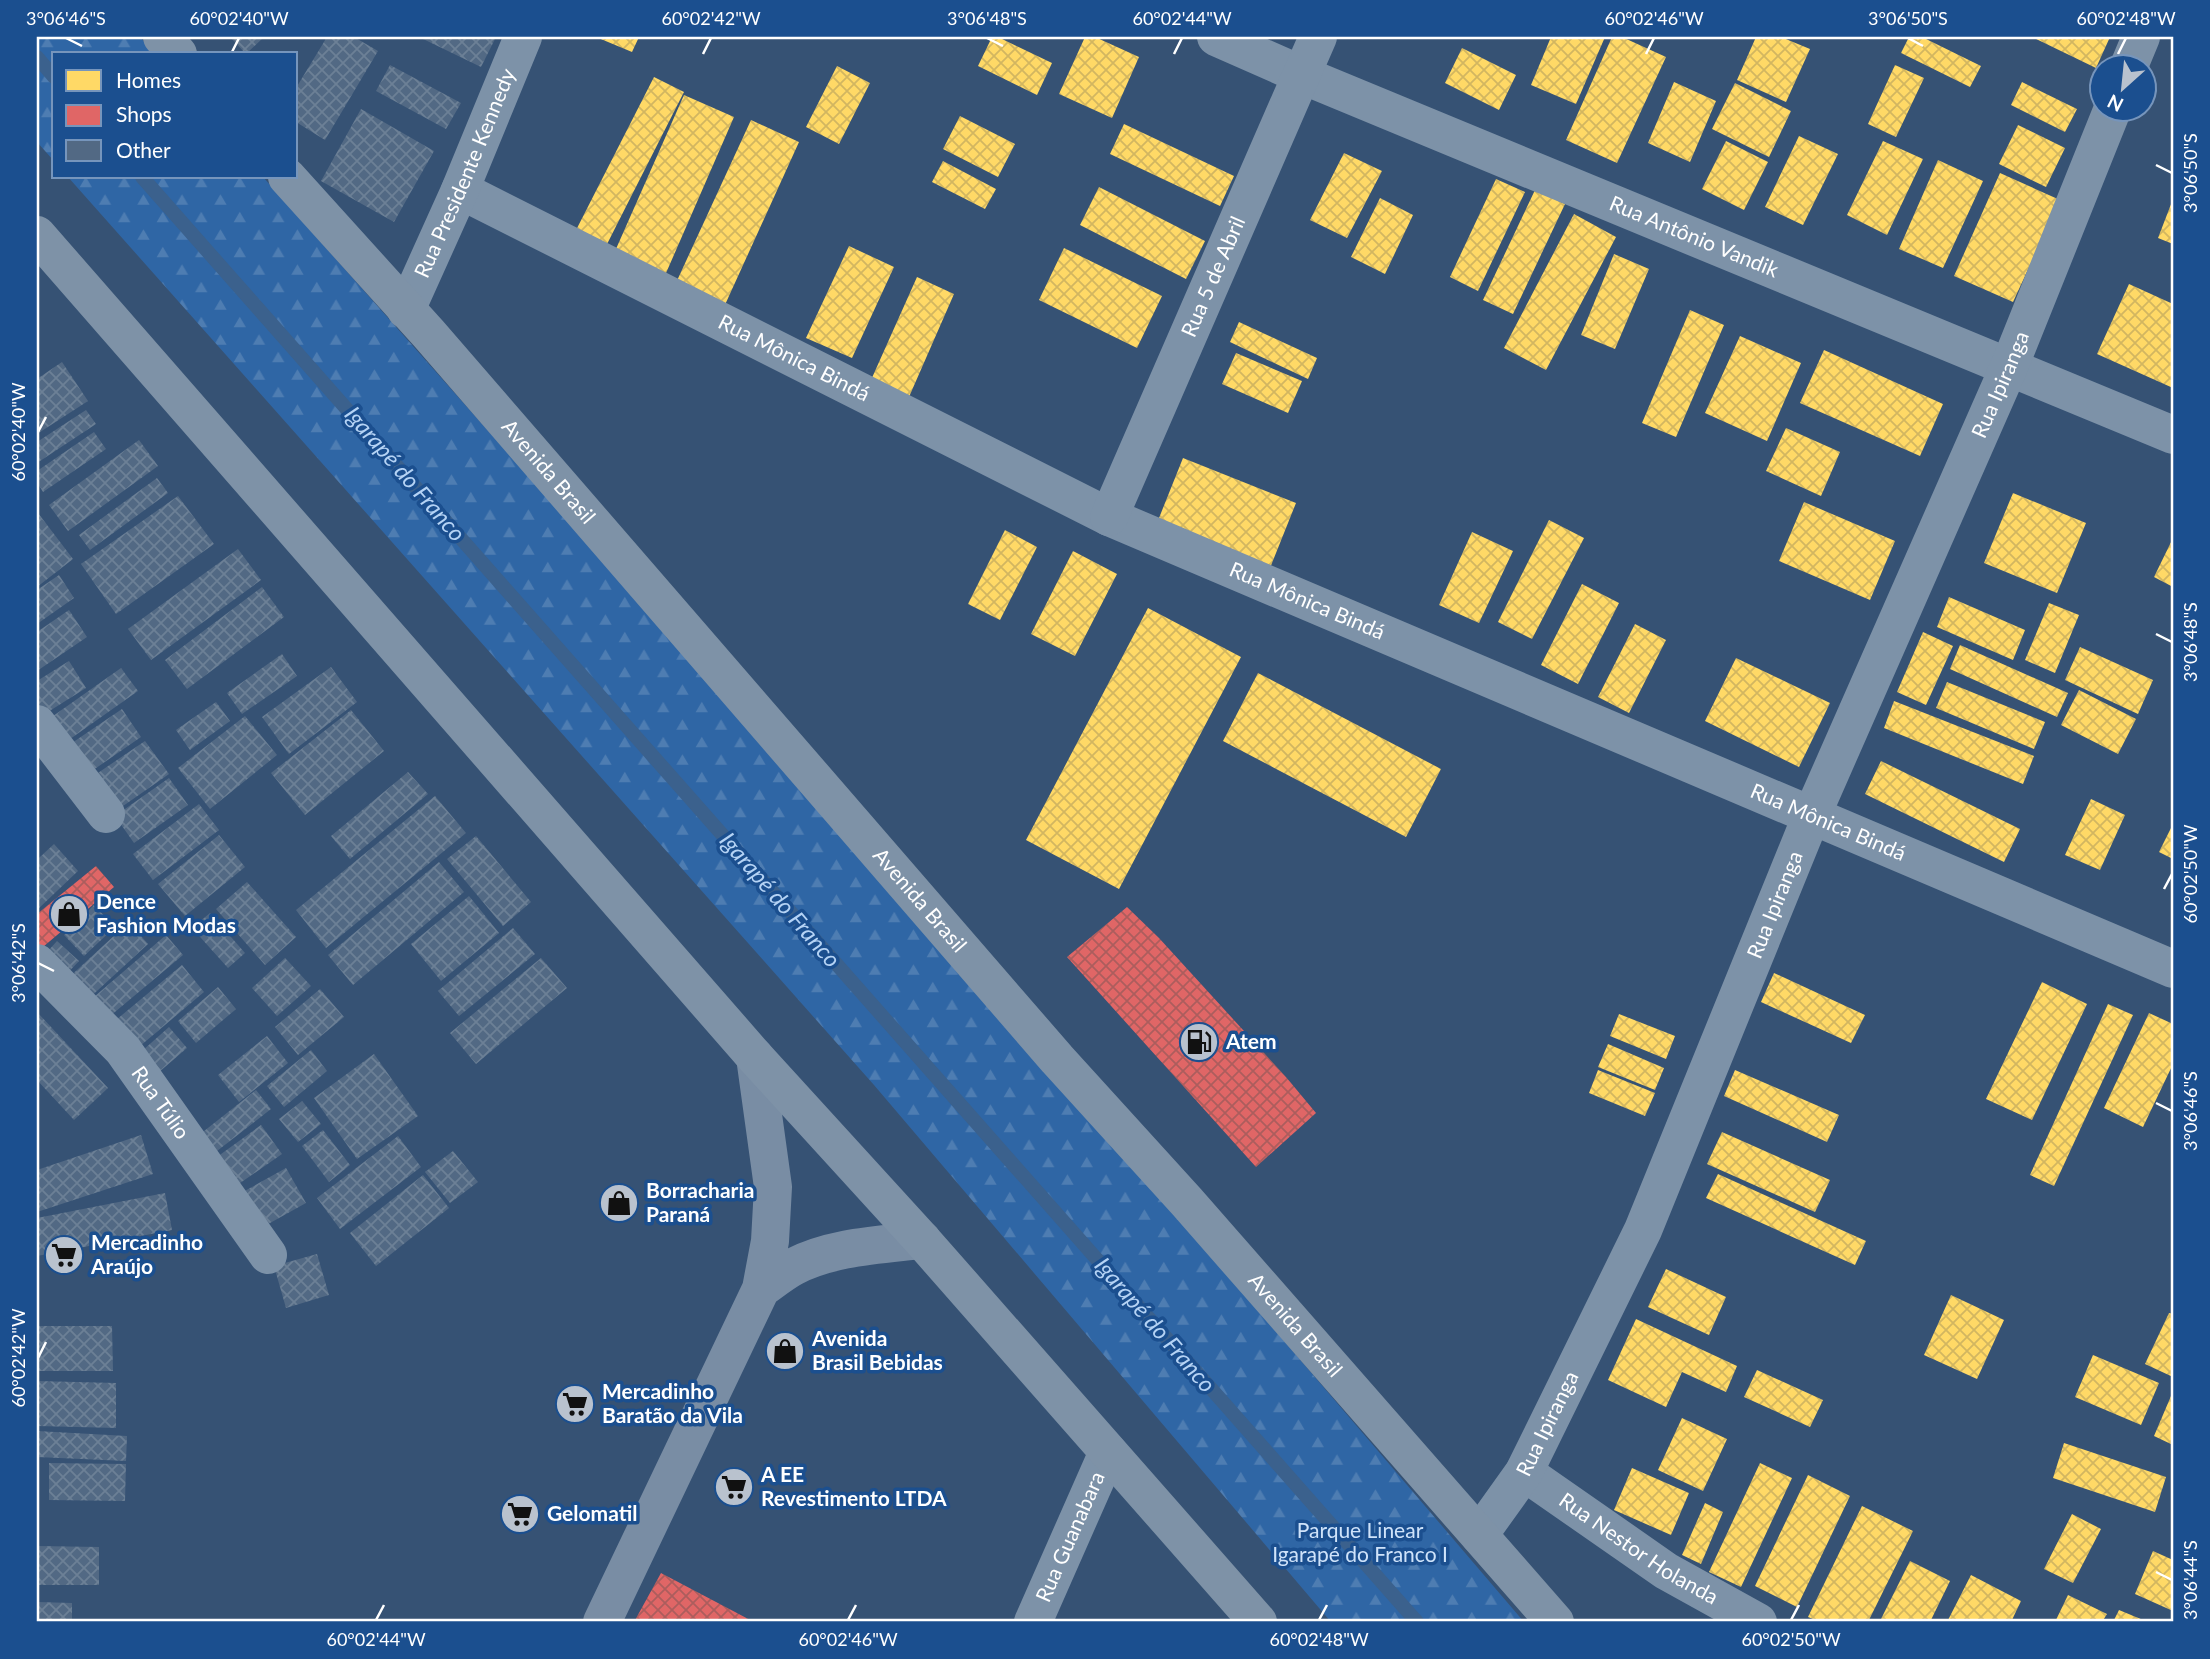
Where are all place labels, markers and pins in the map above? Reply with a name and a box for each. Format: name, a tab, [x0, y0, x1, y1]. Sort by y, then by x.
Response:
place label: Dence Fashion Modas	[96, 888, 236, 937]
shop icon: Dence Fashion Modas	[48, 893, 90, 935]
fuel station icon: Atem	[1178, 1021, 1220, 1063]
place label: Atem	[1225, 1028, 1276, 1053]
place label: Borracharia Paraná	[646, 1177, 754, 1226]
shop icon: Borracharia Paraná	[598, 1182, 640, 1224]
place label: Mercadinho Araújo	[90, 1229, 203, 1278]
supermarket icon: Mercadinho Araújo	[43, 1234, 85, 1276]
place label: Avenida Brasil Bebidas	[811, 1325, 943, 1374]
shop icon: Avenida Brasil Bebidas	[764, 1330, 806, 1372]
place label: Mercadinho Baratão da Vila	[602, 1378, 743, 1427]
supermarket icon: Mercadinho Baratão da Vila	[554, 1383, 596, 1425]
place label: A EE Revestimento LTDA	[760, 1461, 947, 1510]
supermarket icon: A EE Revestimento LTDA	[713, 1466, 755, 1508]
supermarket icon: Gelomatil	[499, 1493, 541, 1535]
place label: Gelomatil	[547, 1500, 637, 1525]

